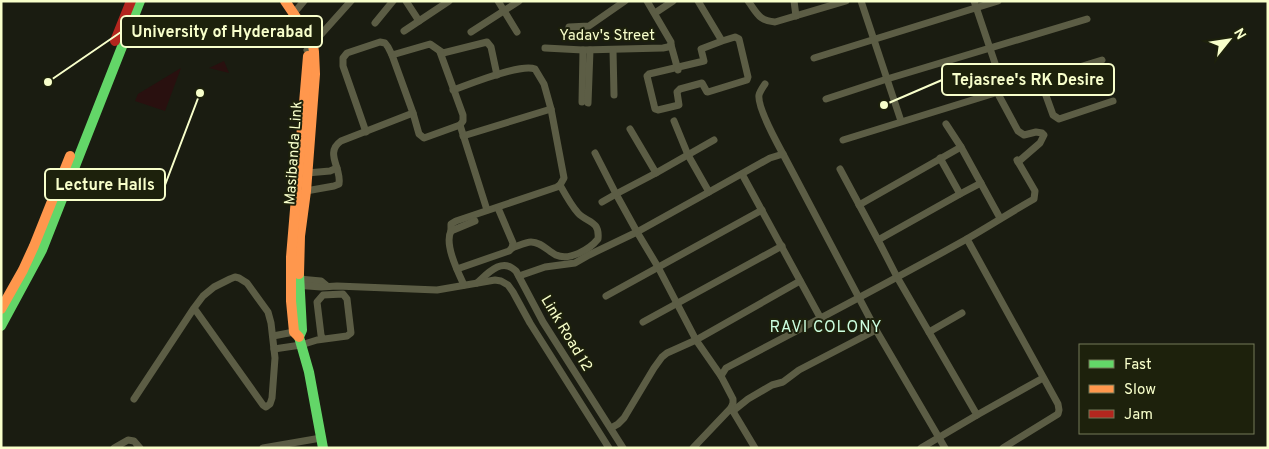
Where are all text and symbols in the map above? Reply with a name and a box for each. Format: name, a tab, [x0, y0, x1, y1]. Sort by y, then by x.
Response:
north arrow	[1204, 15, 1254, 65]
callout: University of Hyderabad	[121, 16, 322, 47]
text: University of Hyderabad	[131, 23, 313, 43]
text: N	[1229, 26, 1249, 43]
street label: Yadav's Street	[559, 27, 655, 46]
callout: Tejasree's RK Desire	[942, 64, 1114, 95]
text: Tejasree's RK Desire	[952, 71, 1104, 91]
street label: Masibanda Link	[281, 100, 308, 206]
callout: Lecture Halls	[45, 169, 165, 200]
text: Lecture Halls	[55, 176, 155, 196]
street label: Link Road 12	[536, 292, 596, 375]
district label: RAVI COLONY	[770, 318, 882, 338]
legend	[1079, 344, 1254, 434]
text: Fast	[1124, 356, 1152, 375]
text: Slow	[1124, 381, 1156, 400]
text: Jam	[1124, 406, 1153, 425]

